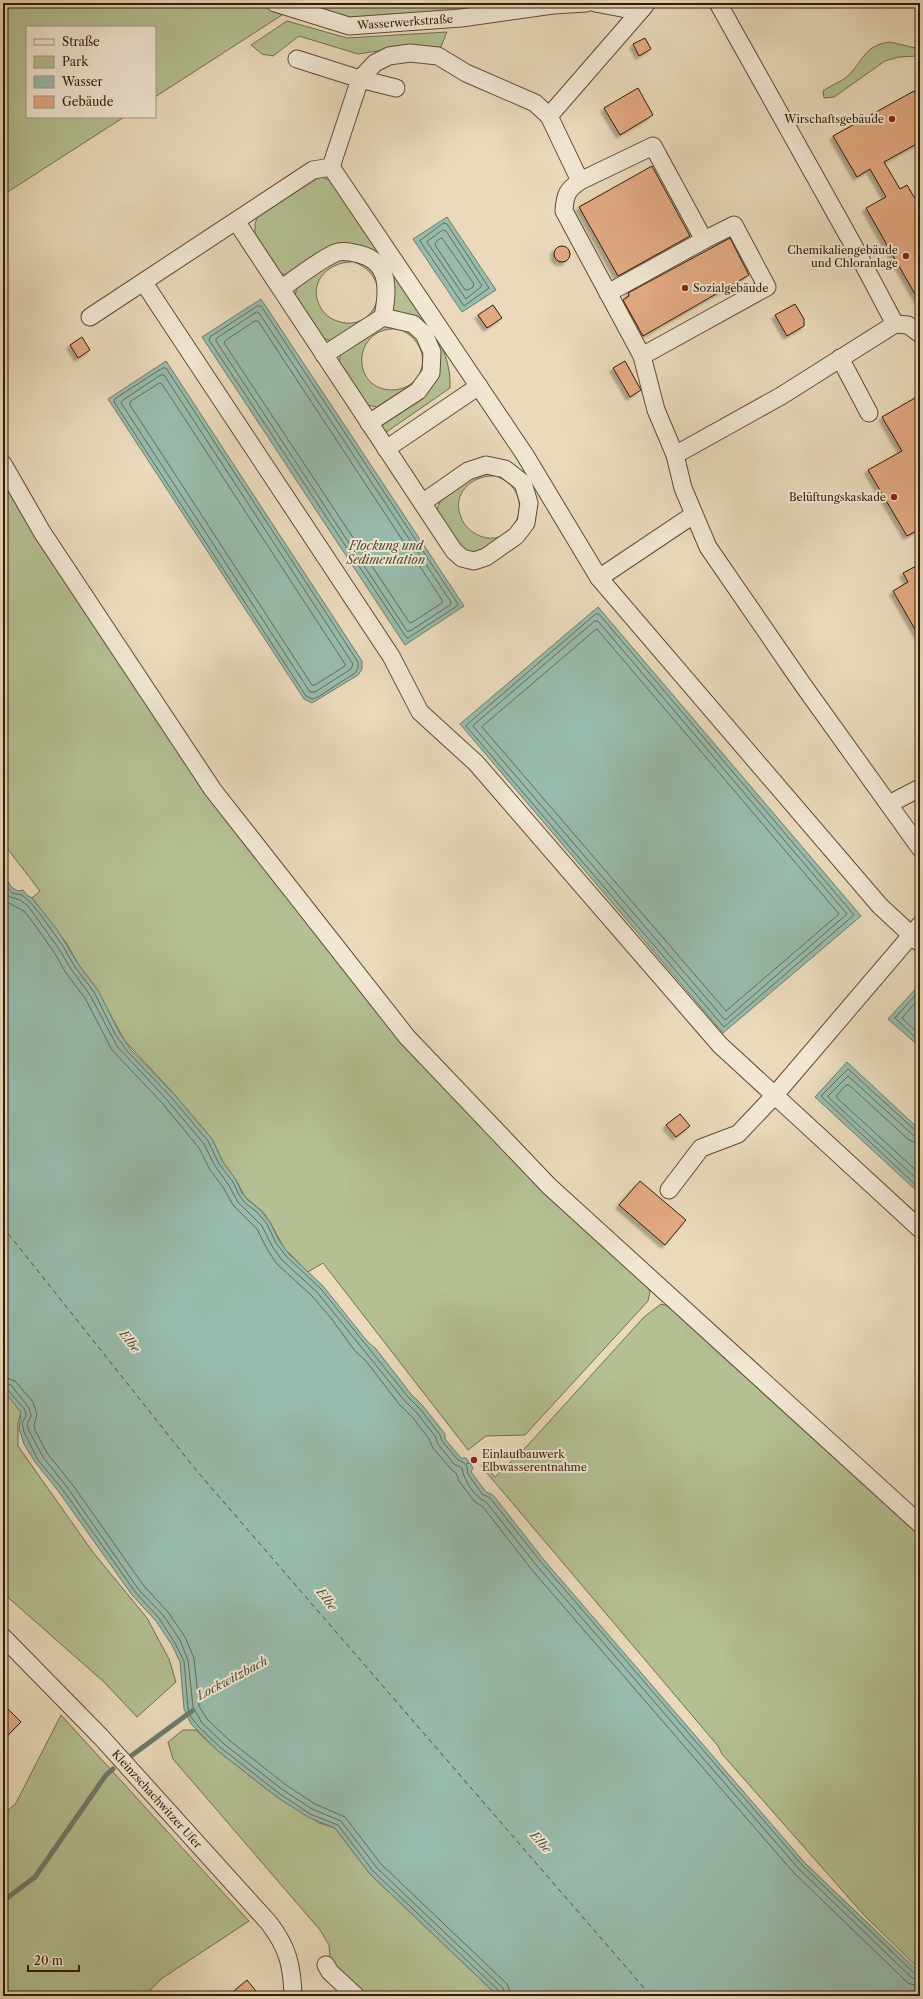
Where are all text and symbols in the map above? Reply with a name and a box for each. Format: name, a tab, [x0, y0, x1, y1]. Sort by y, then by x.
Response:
street label: Wasserwerkstraße	[356, 12, 453, 32]
legend	[26, 26, 156, 118]
text: Straße	[62, 34, 100, 49]
text: Park	[62, 54, 89, 69]
text: Wasser	[61, 74, 103, 89]
text: Gebäude	[62, 94, 114, 109]
place label: Wirschaftsgebäude	[783, 112, 884, 126]
marker: Wirschaftsgebäude	[887, 114, 897, 124]
place label: Chemikaliengebäude und Chloranlage	[787, 243, 898, 270]
marker: Chemikaliengebäude und Chloranlage	[901, 251, 911, 261]
place label: Sozialgebäude	[693, 281, 768, 295]
marker: Sozialgebäude	[680, 283, 690, 293]
place label: Belüftungskaskade	[789, 490, 886, 504]
marker: Belüftungskaskade	[889, 492, 899, 502]
water label: Flockung und Sedimentation	[346, 538, 425, 567]
water label: Elbe	[116, 1326, 144, 1356]
place label: Einlaufbauwerk Elbwasserentnahme	[482, 1447, 587, 1474]
marker: Einlaufbauwerk Elbwasserentnahme	[469, 1455, 479, 1465]
water label: Elbe	[313, 1584, 341, 1614]
water label: Lockwitzbach	[193, 1653, 270, 1703]
street label: Kleinzschachwitzer Ufer	[109, 1747, 205, 1851]
water label: Elbe	[527, 1827, 556, 1857]
scale bar	[28, 1947, 79, 1973]
text: 20 m	[34, 1953, 63, 1968]

